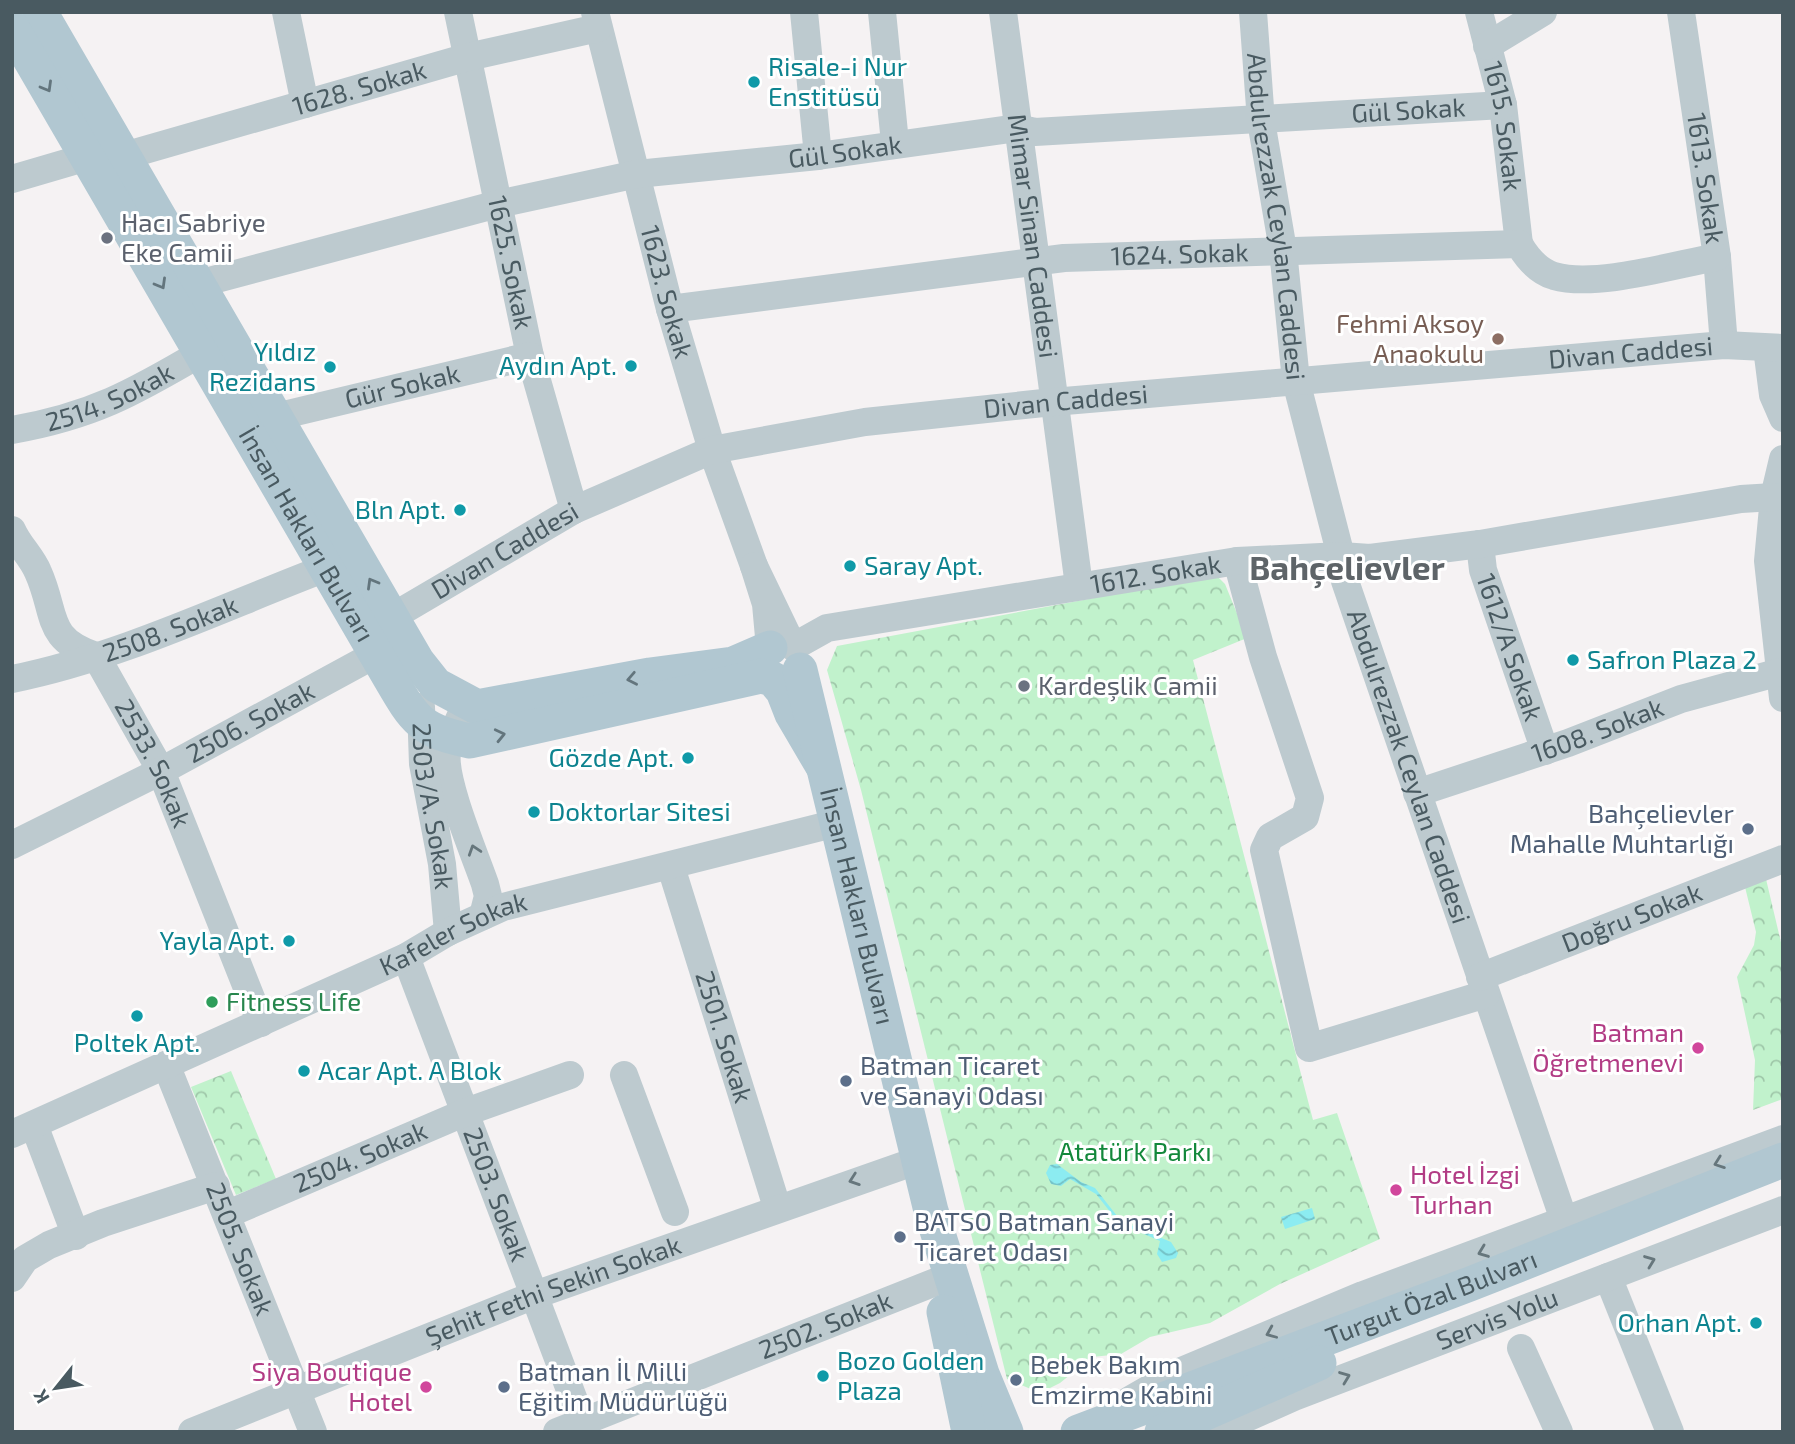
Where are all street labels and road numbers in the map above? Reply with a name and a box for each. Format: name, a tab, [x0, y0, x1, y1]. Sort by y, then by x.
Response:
street label: Abdulrezzak Ceylan Caddesi	[1242, 52, 1313, 382]
street label: 1628. Sokak	[289, 53, 429, 121]
street label: 1615. Sokak	[1478, 57, 1530, 193]
street label: Gül Sokak	[1350, 90, 1466, 128]
street label: 1613. Sokak	[1682, 110, 1732, 246]
street label: Mimar Sinan Caddesi	[1003, 112, 1066, 360]
street label: Gül Sokak	[787, 127, 904, 173]
street label: 1625. Sokak	[483, 193, 541, 332]
street label: 1623. Sokak	[636, 222, 701, 362]
street label: 1624. Sokak	[1110, 235, 1249, 271]
street label: Divan Caddesi	[1547, 329, 1714, 374]
street label: 2514. Sokak	[42, 355, 178, 437]
street label: Gür Sokak	[342, 356, 463, 414]
street label: Divan Caddesi	[982, 377, 1149, 423]
street label: İnsan Hakları Bulvarı	[233, 421, 382, 647]
street label: Divan Caddesi	[425, 494, 583, 605]
street label: 1612. Sokak	[1088, 547, 1223, 599]
street label: 1612/A Sokak	[1471, 569, 1551, 725]
street label: 2508. Sokak	[98, 588, 242, 668]
street label: Abdulrezzak Ceylan Caddesi	[1342, 605, 1478, 927]
street label: 2506. Sokak	[180, 674, 319, 768]
street label: 1608. Sokak	[1527, 690, 1667, 768]
street label: 2533. Sokak	[109, 693, 199, 831]
street label: 2503/A. Sokak	[408, 722, 461, 891]
street label: İnsan Hakları Bulvarı	[815, 784, 902, 1028]
street label: Doğru Sokak	[1557, 875, 1706, 958]
street label: Kafeler Sokak	[374, 885, 530, 981]
street label: 2501. Sokak	[690, 967, 761, 1106]
street label: 2504. Sokak	[288, 1114, 431, 1198]
street label: 2503. Sokak	[458, 1123, 537, 1265]
street label: 2505. Sokak	[201, 1178, 282, 1319]
street label: Şehit Fethi Sekin Sokak	[421, 1228, 685, 1353]
street label: Turgut Özal Bulvarı	[1321, 1242, 1541, 1351]
street label: Servis Yolu	[1431, 1281, 1562, 1355]
street label: 2502. Sokak	[754, 1284, 896, 1364]

